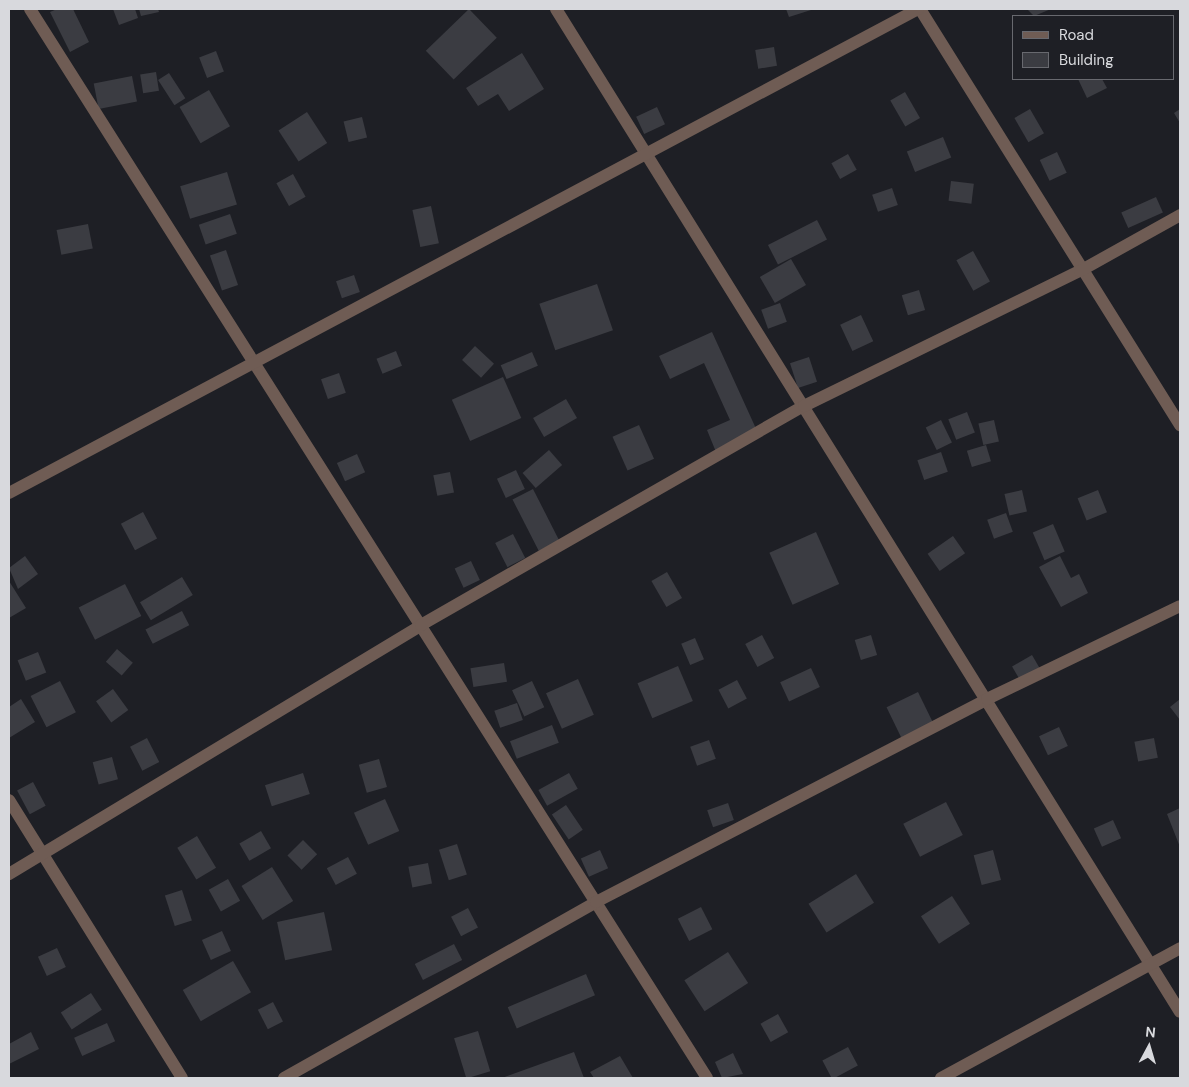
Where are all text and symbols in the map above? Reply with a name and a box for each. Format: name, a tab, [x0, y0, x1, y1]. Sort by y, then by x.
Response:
legend	[1012, 15, 1174, 80]
text: Road	[1059, 25, 1094, 45]
text: Building	[1059, 50, 1114, 70]
north arrow	[1124, 1022, 1174, 1072]
text: N	[1145, 1023, 1157, 1042]

